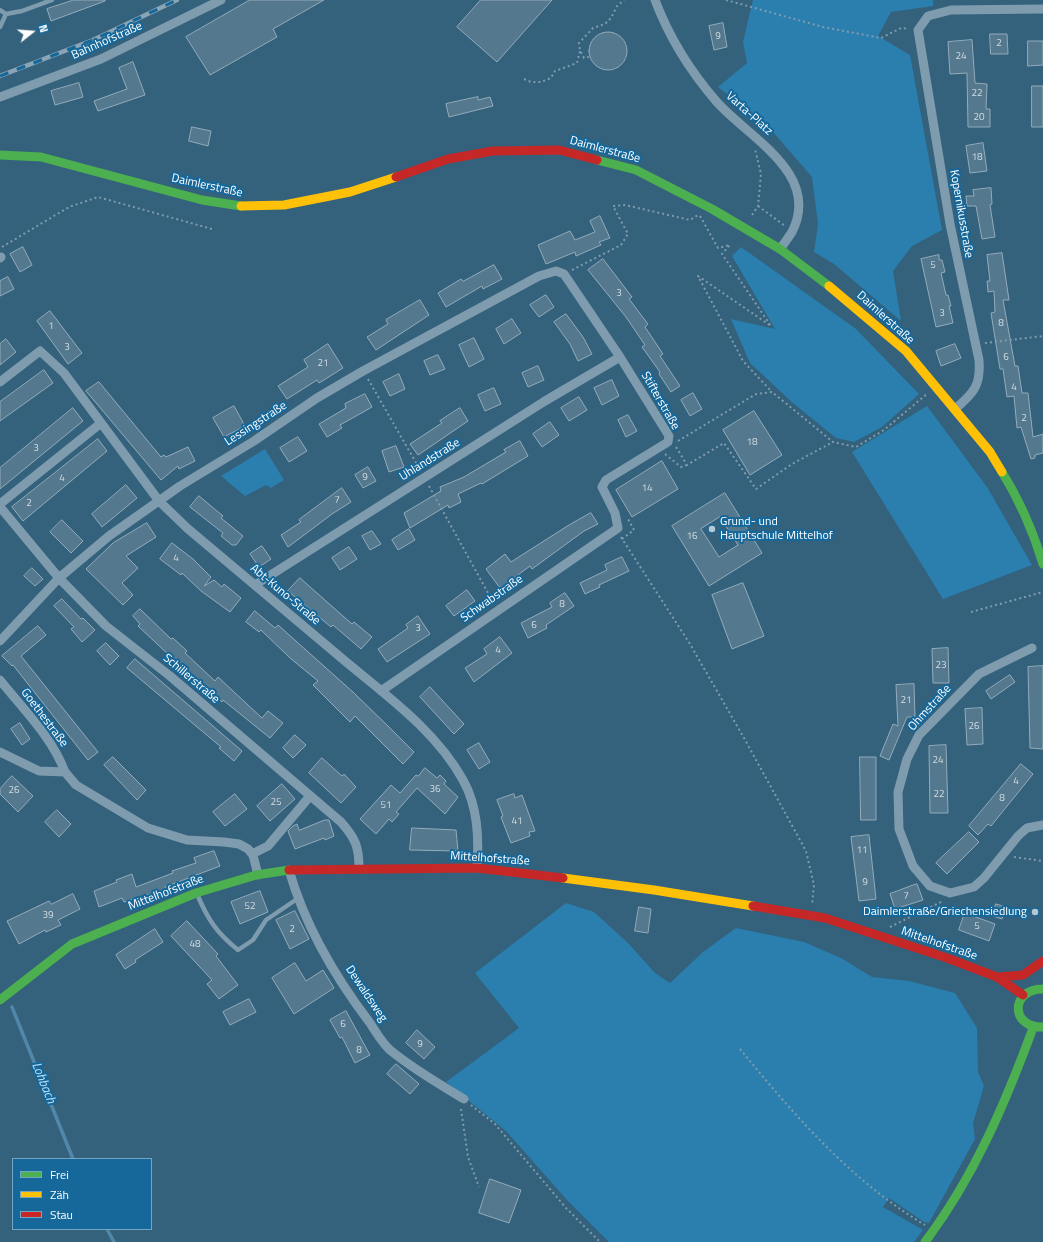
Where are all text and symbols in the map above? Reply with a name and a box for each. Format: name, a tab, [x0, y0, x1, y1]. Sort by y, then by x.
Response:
north arrow	[12, 12, 52, 52]
street label: Bahnhofstraße	[69, 19, 145, 63]
text: N	[35, 23, 52, 34]
house number: 9	[715, 31, 721, 43]
house number: 2	[996, 38, 1002, 50]
house number: 24	[955, 51, 967, 63]
house number: 22	[971, 88, 983, 100]
street label: Varta-Platz	[723, 89, 775, 139]
house number: 20	[973, 112, 985, 124]
street label: Daimlerstraße	[568, 134, 642, 166]
house number: 18	[971, 152, 983, 164]
street label: Kopernikusstraße	[946, 169, 976, 259]
street label: Daimlerstraße	[170, 171, 244, 201]
house number: 5	[930, 260, 936, 272]
house number: 3	[616, 288, 622, 300]
street label: Daimlerstraße	[853, 288, 917, 348]
house number: 3	[939, 308, 945, 320]
house number: 8	[998, 318, 1004, 330]
house number: 1	[48, 321, 54, 333]
house number: 3	[64, 342, 70, 354]
house number: 6	[1003, 352, 1009, 364]
house number: 21	[317, 358, 329, 370]
street label: Stifterstraße	[638, 369, 682, 433]
house number: 4	[1011, 382, 1017, 394]
street label: Lessingstraße	[222, 399, 290, 449]
house number: 2	[1021, 413, 1027, 425]
street label: Uhlandstraße	[397, 436, 463, 484]
house number: 18	[746, 437, 758, 449]
house number: 3	[33, 443, 39, 455]
house number: 9	[362, 472, 368, 484]
house number: 4	[59, 473, 65, 485]
house number: 14	[641, 483, 653, 495]
house number: 7	[334, 495, 340, 507]
house number: 2	[26, 498, 32, 510]
place label: Grund- und Hauptschule Mittelhof	[720, 515, 833, 543]
marker: Grund- und Hauptschule Mittelhof	[707, 524, 717, 534]
house number: 16	[686, 531, 698, 543]
house number: 4	[173, 553, 179, 565]
street label: Abt-Kuno-Straße	[247, 561, 323, 629]
street label: Schwabstraße	[458, 572, 526, 626]
house number: 8	[559, 599, 565, 611]
house number: 6	[531, 620, 537, 632]
house number: 3	[415, 623, 421, 635]
house number: 4	[495, 645, 501, 657]
street label: Schillerstraße	[160, 651, 222, 707]
house number: 23	[935, 660, 947, 672]
street label: Ohmstraße	[905, 682, 955, 734]
street label: Goethestraße	[17, 686, 71, 750]
house number: 21	[900, 695, 912, 707]
house number: 26	[968, 721, 980, 733]
house number: 24	[932, 755, 944, 767]
house number: 4	[1013, 776, 1019, 788]
house number: 36	[429, 784, 441, 796]
house number: 26	[8, 785, 20, 797]
house number: 22	[933, 789, 945, 801]
house number: 8	[999, 793, 1005, 805]
house number: 25	[270, 797, 282, 809]
house number: 51	[380, 800, 392, 812]
house number: 41	[511, 816, 523, 828]
house number: 11	[856, 845, 868, 857]
street label: Mittelhofstraße	[450, 849, 530, 869]
street label: Mittelhofstraße	[126, 872, 206, 914]
house number: 9	[862, 877, 868, 889]
house number: 7	[903, 891, 909, 903]
house number: 52	[244, 901, 256, 913]
place label: Daimlerstraße/Griechensiedlung	[863, 905, 1027, 919]
marker: Daimlerstraße/Griechensiedlung	[1030, 907, 1040, 917]
house number: 39	[42, 910, 54, 922]
house number: 5	[974, 921, 980, 933]
house number: 2	[289, 924, 295, 936]
street label: Mittelhofstraße	[899, 924, 979, 964]
house number: 48	[189, 939, 201, 951]
street label: Dewaldsweg	[342, 963, 390, 1025]
house number: 6	[340, 1019, 346, 1031]
house number: 9	[417, 1039, 423, 1051]
house number: 8	[356, 1045, 362, 1057]
water label: Lohbach	[28, 1060, 58, 1106]
legend	[12, 1158, 152, 1230]
text: Frei	[50, 1165, 69, 1184]
text: Zäh	[50, 1185, 69, 1204]
text: Stau	[50, 1205, 73, 1224]

